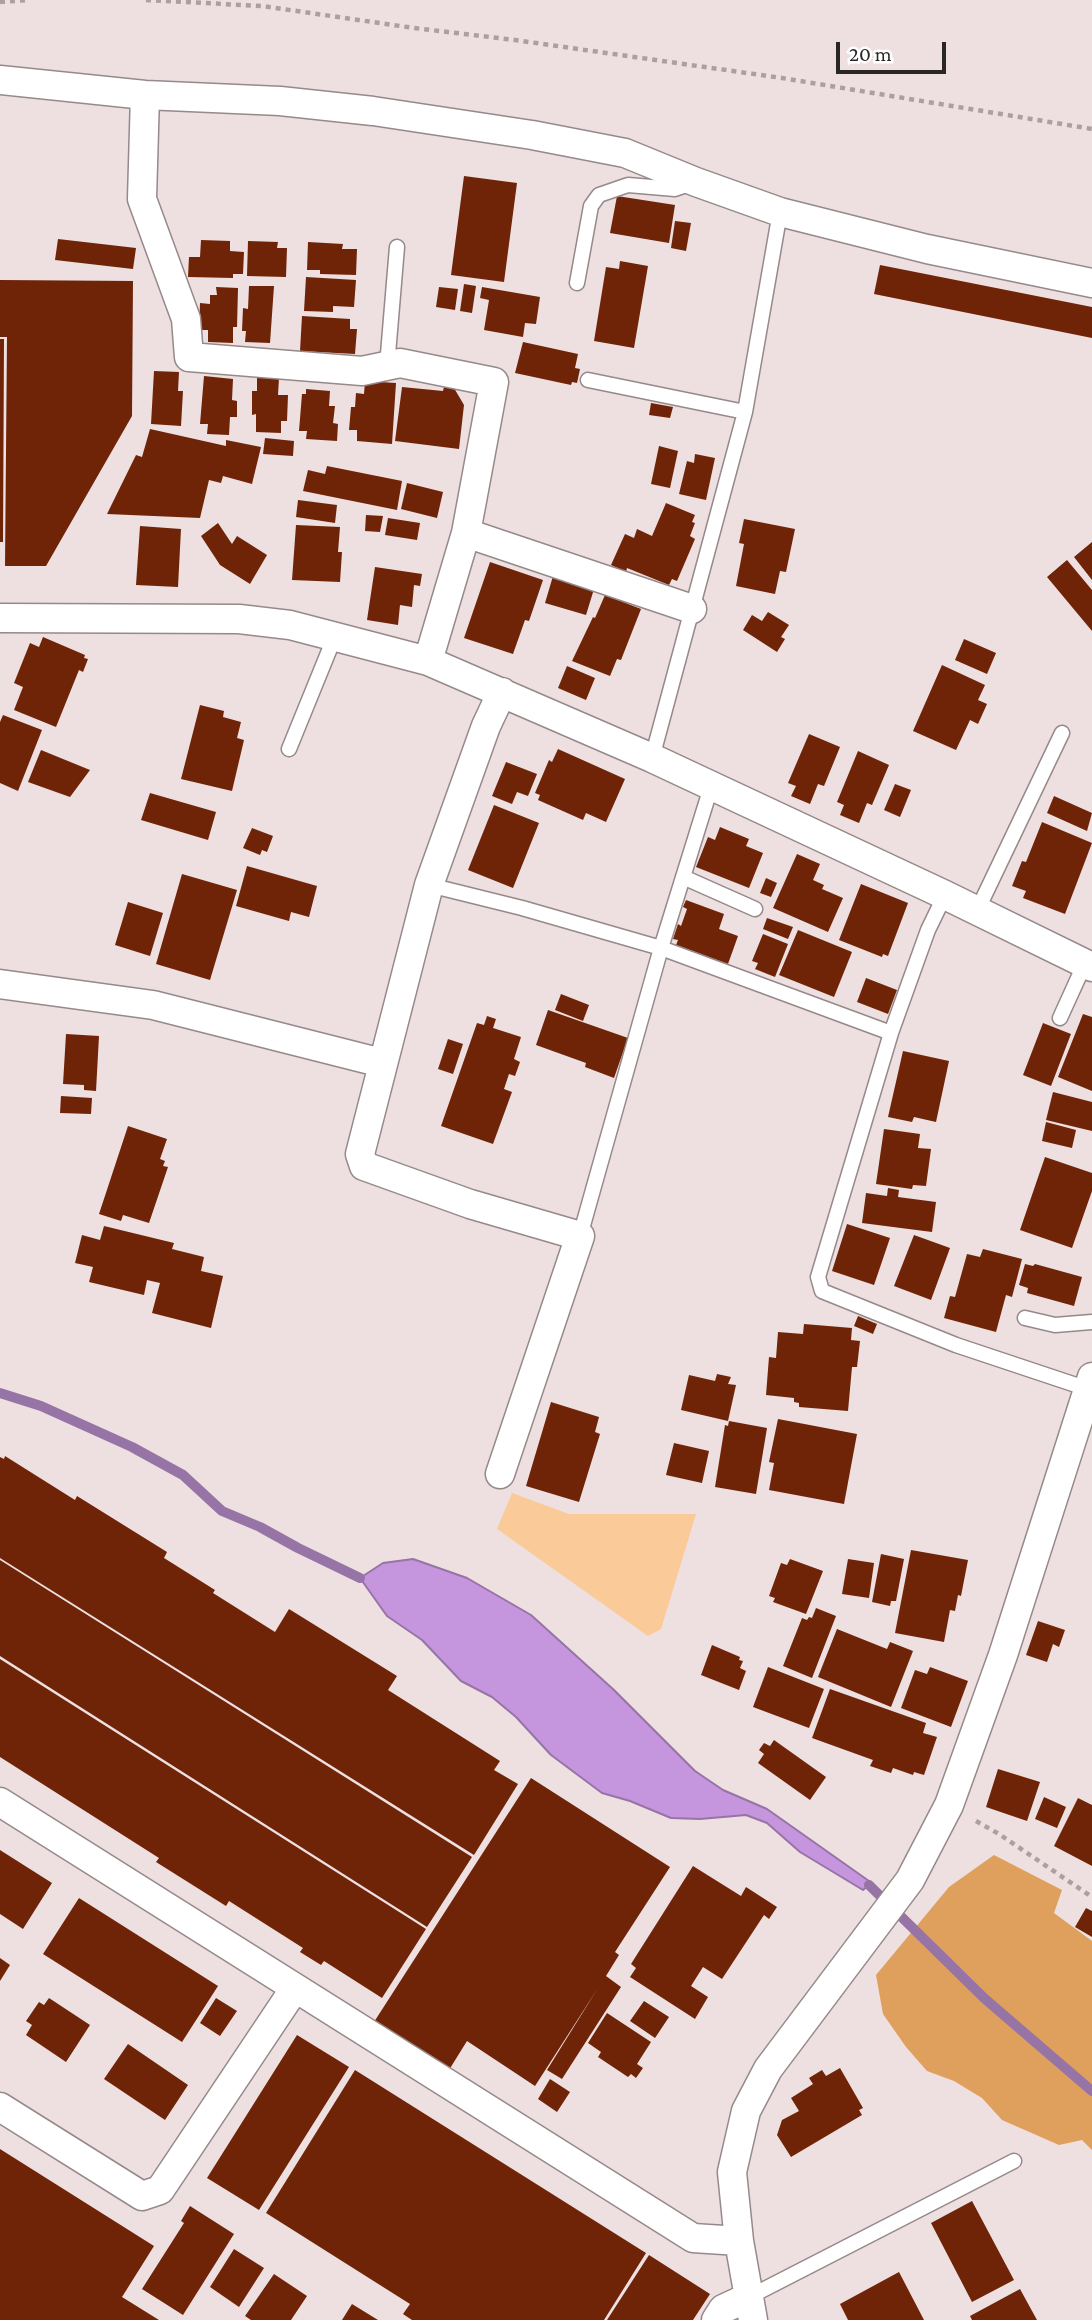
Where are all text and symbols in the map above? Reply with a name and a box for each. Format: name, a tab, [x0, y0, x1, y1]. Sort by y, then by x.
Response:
scale bar	[840, 28, 950, 72]
text: 20 m	[849, 42, 892, 66]

